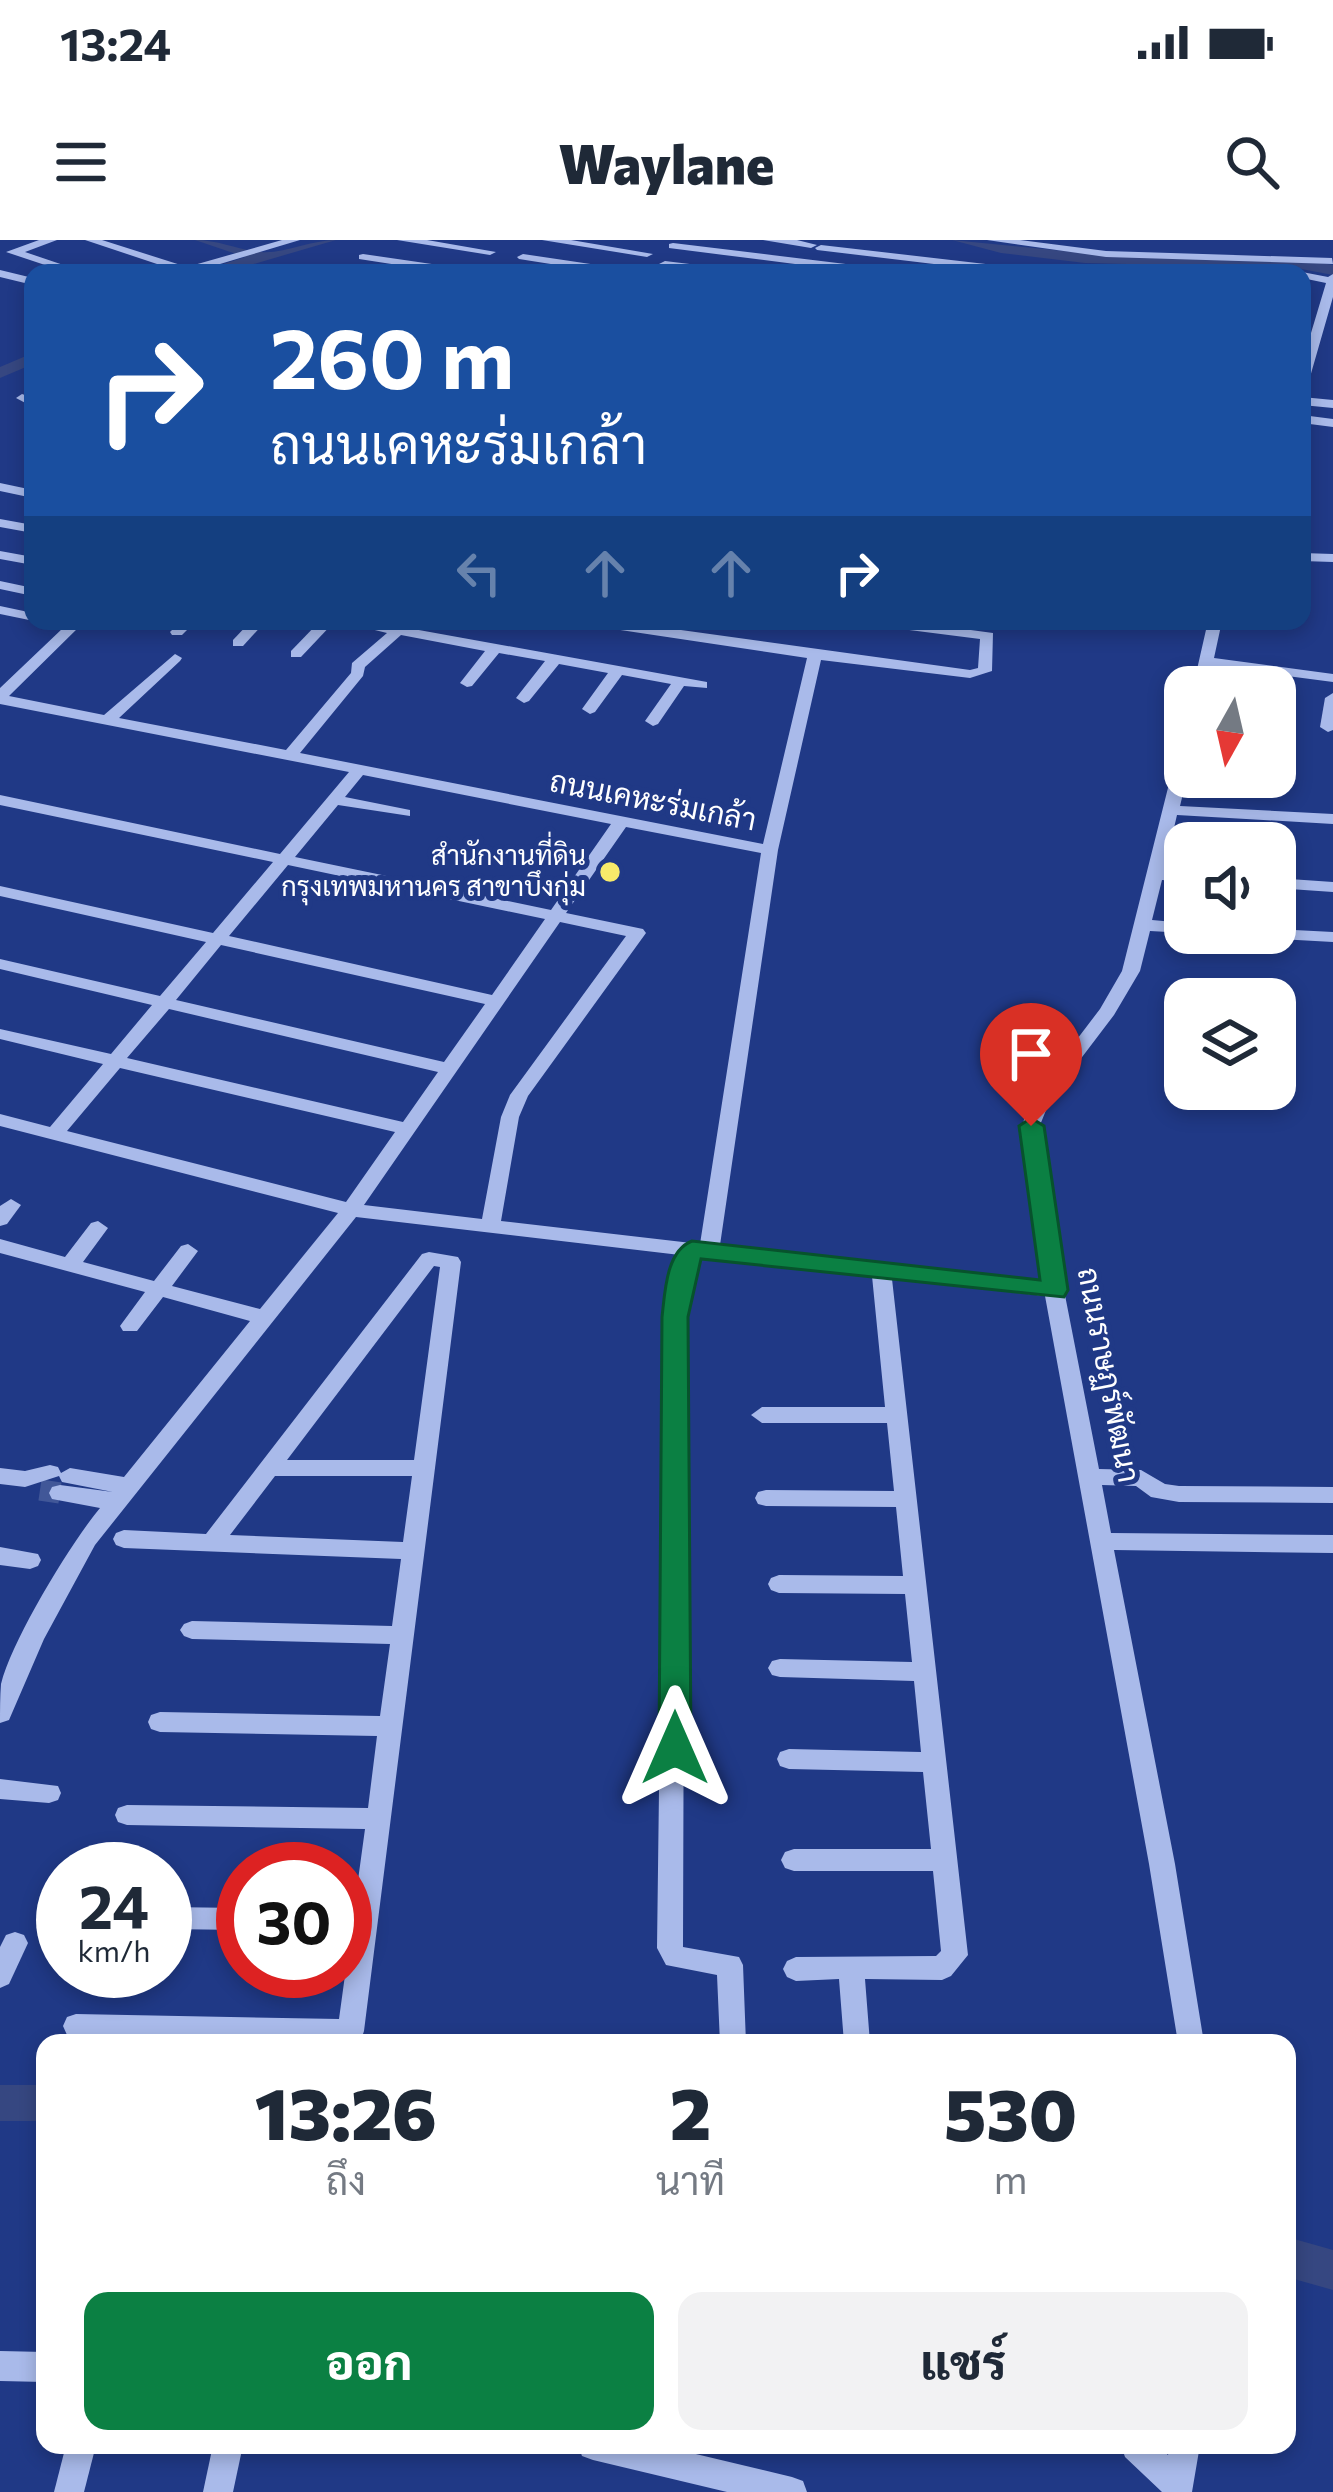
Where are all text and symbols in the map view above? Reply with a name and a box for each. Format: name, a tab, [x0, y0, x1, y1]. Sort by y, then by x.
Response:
text: 13:24	[60, 15, 171, 70]
icon: menu	[48, 129, 114, 195]
text: Waylane	[559, 129, 774, 195]
icon: search	[1219, 129, 1285, 195]
text: 260 m	[270, 304, 514, 406]
icon: right	[72, 312, 228, 468]
text: ถนนเคหะร่มเกล้า	[270, 409, 647, 475]
icon: left	[446, 540, 512, 606]
icon: ahead	[572, 540, 638, 606]
icon: ahead	[698, 540, 764, 606]
icon: right	[824, 540, 890, 606]
north arrow	[1164, 666, 1296, 798]
map controls	[1164, 666, 1296, 1110]
street label: ถนนเคหะร่มเกล้า	[547, 760, 760, 837]
button: sound	[1164, 822, 1296, 954]
place label: สำนักงานที่ดิน กรุงเทพมหานคร สาขาบึงกุ่ม	[281, 831, 586, 906]
marker: สำนักงานที่ดิน กรุงเทพมหานคร สาขาบึงกุ่ม	[597, 859, 623, 885]
button: layers	[1164, 978, 1296, 1110]
pin	[980, 1003, 1082, 1126]
icon: arrive	[998, 1021, 1064, 1087]
street label: ถนนราษฏร์พัฒนา	[1068, 1264, 1149, 1486]
position arrow	[612, 1685, 738, 1811]
speed limit sign: 30	[216, 1842, 372, 1998]
text: 24	[79, 1868, 149, 1941]
text: km/h	[78, 1931, 150, 1968]
text: 13:26	[255, 2067, 437, 2155]
text: 2	[670, 2067, 711, 2155]
text: 530	[944, 2068, 1077, 2156]
text: m	[994, 2154, 1028, 2202]
text: ถึง	[326, 2155, 366, 2203]
text: นาที	[656, 2155, 725, 2203]
button: ออก	[84, 2292, 654, 2430]
button: แชร์	[678, 2292, 1248, 2430]

